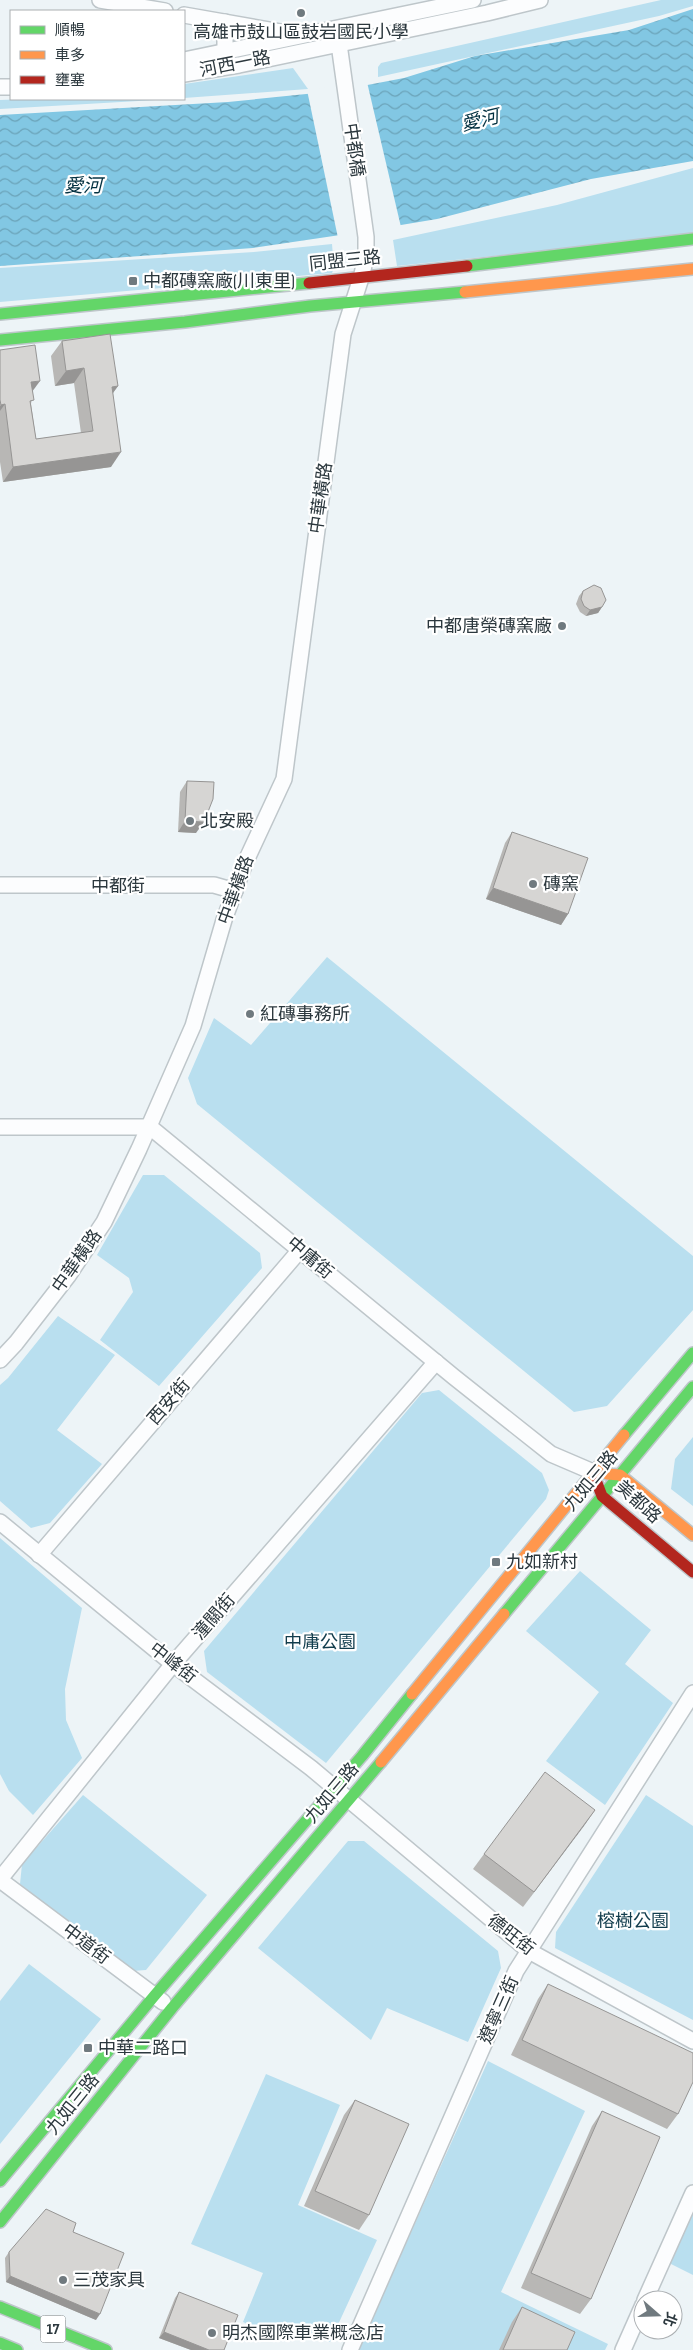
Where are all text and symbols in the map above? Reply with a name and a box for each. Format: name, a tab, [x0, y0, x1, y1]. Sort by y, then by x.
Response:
marker: 高雄市鼓山區鼓岩國民小學	[295, 7, 307, 19]
legend	[10, 10, 185, 100]
text: 順暢	[55, 21, 85, 40]
place label: 高雄市鼓山區鼓岩國民小學	[193, 22, 409, 43]
text: 車多	[55, 46, 85, 65]
street label: 河西一路	[198, 47, 272, 81]
text: 壅塞	[55, 71, 85, 90]
water label: 愛河	[459, 105, 505, 136]
street label: 中都橋	[340, 122, 368, 178]
water label: 愛河	[64, 175, 106, 198]
street label: 同盟三路	[308, 247, 382, 275]
place label: 中都磚窯廠(川東里)	[143, 271, 295, 292]
marker: 中都磚窯廠(川東里)	[127, 275, 139, 287]
street label: 中華橫路	[306, 461, 336, 535]
place label: 中都唐榮磚窯廠	[426, 616, 552, 637]
marker: 中都唐榮磚窯廠	[556, 620, 568, 632]
place label: 北安殿	[200, 811, 254, 832]
marker: 北安殿	[184, 815, 196, 827]
street label: 中華橫路	[214, 853, 258, 927]
place label: 磚窯	[543, 874, 579, 895]
street label: 中都街	[91, 876, 145, 897]
marker: 磚窯	[527, 878, 539, 890]
place label: 紅磚事務所	[260, 1004, 350, 1025]
marker: 紅磚事務所	[244, 1008, 256, 1020]
street label: 中華橫路	[48, 1225, 106, 1297]
street label: 中庸街	[283, 1233, 337, 1283]
street label: 西安街	[143, 1375, 195, 1429]
street label: 九如三路	[560, 1447, 622, 1515]
street label: 美都路	[611, 1476, 665, 1528]
place label: 九如新村	[506, 1552, 578, 1573]
marker: 九如新村	[490, 1556, 502, 1568]
street label: 潼關街	[188, 1590, 240, 1644]
park label: 中庸公園	[284, 1632, 356, 1653]
street label: 中峰街	[145, 1638, 201, 1688]
street label: 九如三路	[301, 1759, 363, 1827]
street label: 德旺街	[483, 1910, 539, 1960]
park label: 榕樹公園	[597, 1911, 669, 1932]
street label: 中道街	[58, 1919, 114, 1969]
street label: 遼寧三街	[475, 1973, 523, 2047]
place label: 中華二路口	[98, 2038, 188, 2059]
marker: 中華二路口	[82, 2042, 94, 2054]
street label: 九如三路	[42, 2069, 104, 2139]
place label: 三茂家具	[73, 2270, 145, 2291]
marker: 三茂家具	[57, 2274, 69, 2286]
north arrow	[633, 2290, 683, 2340]
text: 北	[659, 2310, 680, 2329]
road number: 17	[40, 2316, 66, 2342]
place label: 明杰國際車業概念店	[222, 2323, 384, 2344]
marker: 明杰國際車業概念店	[206, 2327, 218, 2339]

